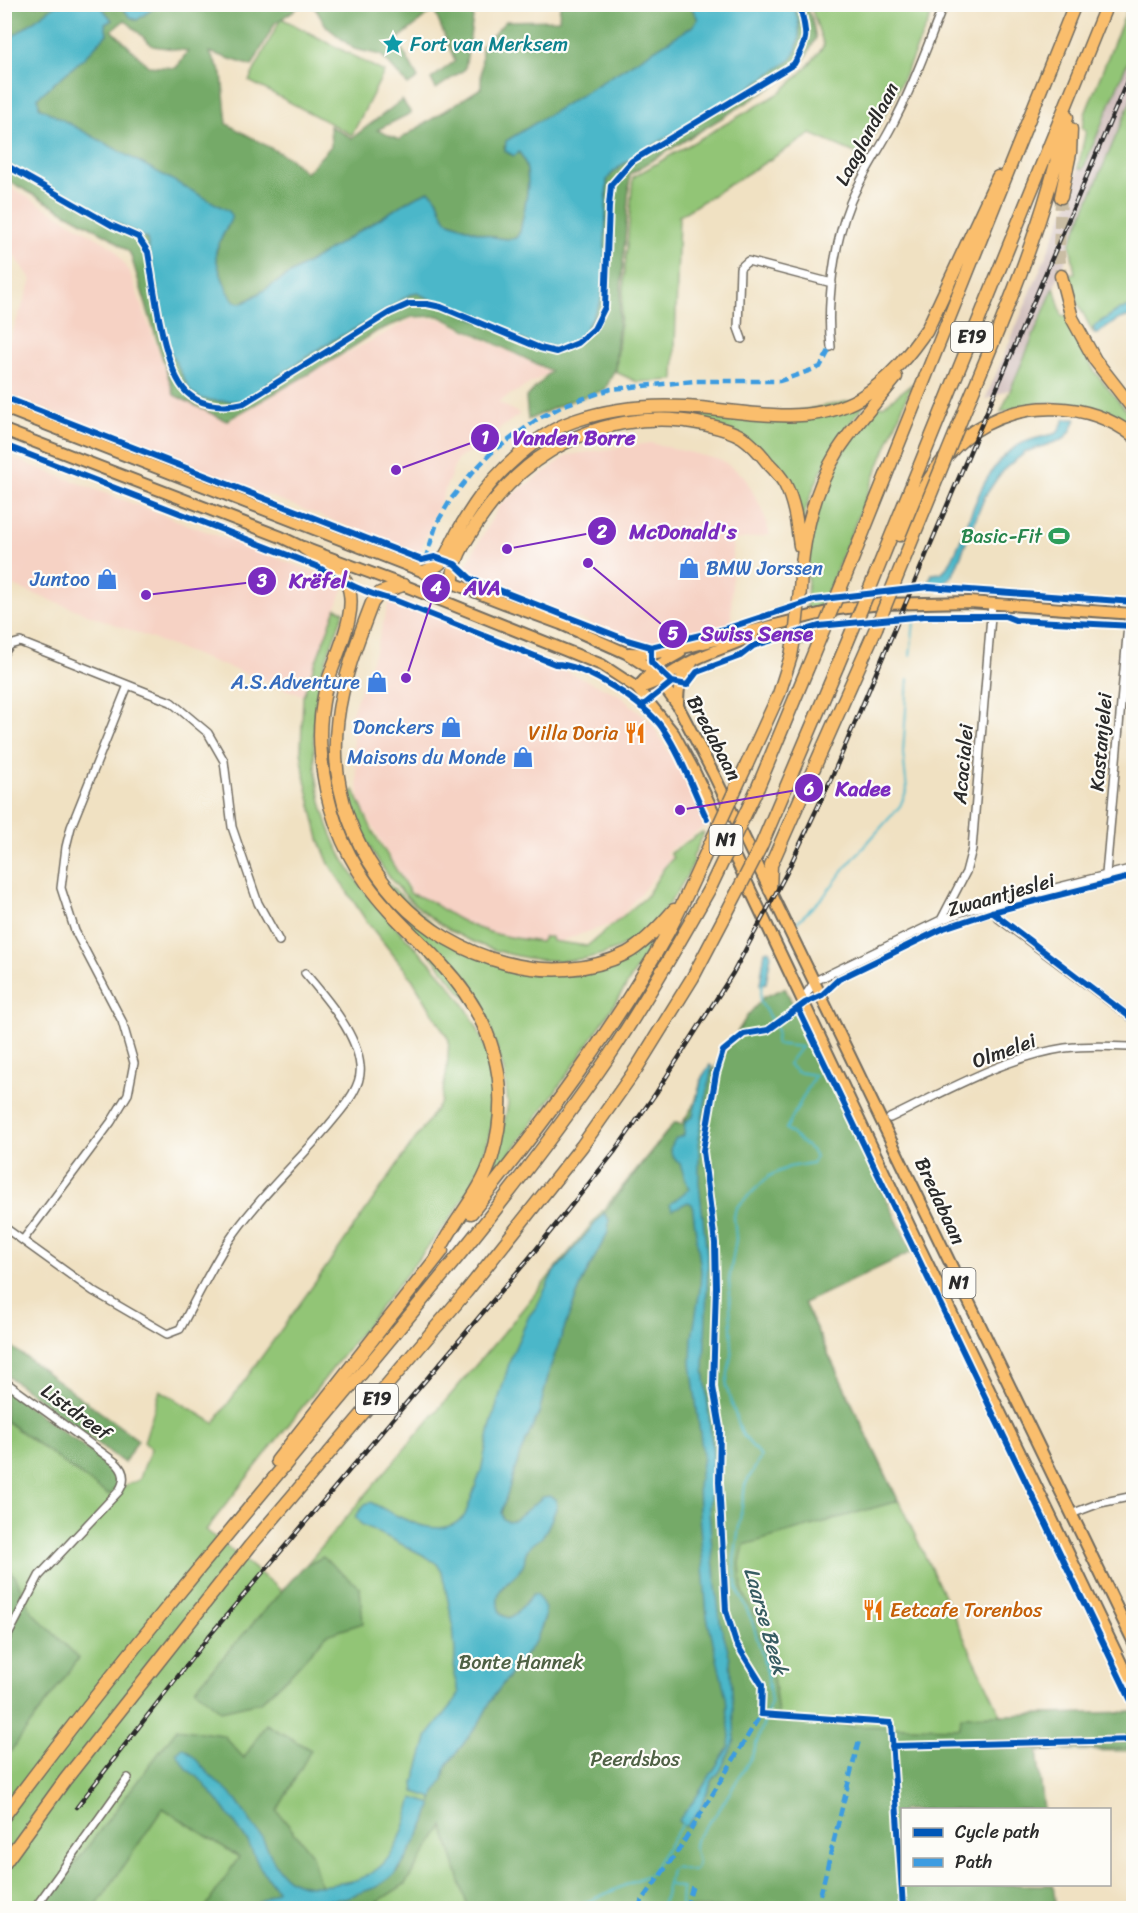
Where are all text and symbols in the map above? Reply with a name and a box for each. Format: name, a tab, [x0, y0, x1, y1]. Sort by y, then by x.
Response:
place label: Fort van Merksem	[410, 27, 568, 62]
place icon: Fort van Merksem	[381, 32, 405, 56]
street label: Laaglandlaan	[825, 76, 909, 192]
road number: E19	[951, 322, 993, 352]
callout: Vanden Borre	[470, 418, 648, 457]
text: Vanden Borre	[512, 419, 636, 457]
text: 1	[481, 422, 489, 454]
callout: McDonald's	[587, 512, 749, 551]
text: McDonald's	[628, 513, 737, 551]
text: 2	[596, 516, 608, 548]
place label: Basic-Fit	[961, 519, 1043, 554]
sports icon: Basic-Fit	[1047, 524, 1071, 548]
place label: BMW Jorssen	[706, 551, 823, 586]
shop icon: BMW Jorssen	[677, 556, 701, 580]
callout: Krëfel	[247, 561, 359, 600]
place label: Juntoo	[29, 562, 90, 597]
text: Krëfel	[288, 562, 348, 600]
text: 3	[256, 565, 267, 597]
shop icon: Juntoo	[95, 567, 119, 591]
callout: AVA	[421, 569, 512, 608]
text: AVA	[463, 569, 500, 607]
text: 4	[429, 572, 442, 604]
callout: Swiss Sense	[658, 614, 825, 653]
text: Swiss Sense	[700, 615, 814, 653]
text: 5	[668, 618, 679, 650]
place label: A.S.Adventure	[230, 665, 360, 700]
shop icon: A.S.Adventure	[365, 670, 389, 694]
street label: Bredabaan	[677, 689, 751, 788]
street label: Kastanjelei	[1079, 690, 1123, 793]
place label: Donckers	[353, 710, 435, 745]
shop icon: Donckers	[439, 715, 463, 739]
place label: Villa Doria	[528, 716, 619, 751]
restaurant icon: Villa Doria	[623, 721, 647, 745]
street label: Acacialei	[942, 721, 984, 806]
place label: Maisons du Monde	[347, 740, 506, 775]
shop icon: Maisons du Monde	[511, 745, 535, 769]
callout: Kadee	[794, 769, 903, 808]
text: Kadee	[834, 770, 892, 808]
text: 6	[803, 773, 814, 805]
road number: N1	[710, 825, 742, 855]
street label: Zwaantjeslei	[943, 863, 1060, 927]
street label: Olmelei	[967, 1023, 1041, 1079]
street label: Bredabaan	[904, 1151, 976, 1251]
road number: N1	[942, 1268, 976, 1298]
street label: Listdreef	[33, 1374, 121, 1451]
road number: E19	[356, 1384, 398, 1414]
water label: Laarse Beek	[732, 1563, 800, 1681]
place label: Eetcafe Torenbos	[890, 1593, 1043, 1628]
restaurant icon: Eetcafe Torenbos	[861, 1598, 885, 1622]
park label: Bonte Hannek	[459, 1645, 584, 1680]
park label: Peerdsbos	[590, 1742, 681, 1777]
legend	[901, 1808, 1111, 1886]
text: Cycle path	[955, 1816, 1039, 1848]
text: Path	[955, 1846, 992, 1878]

